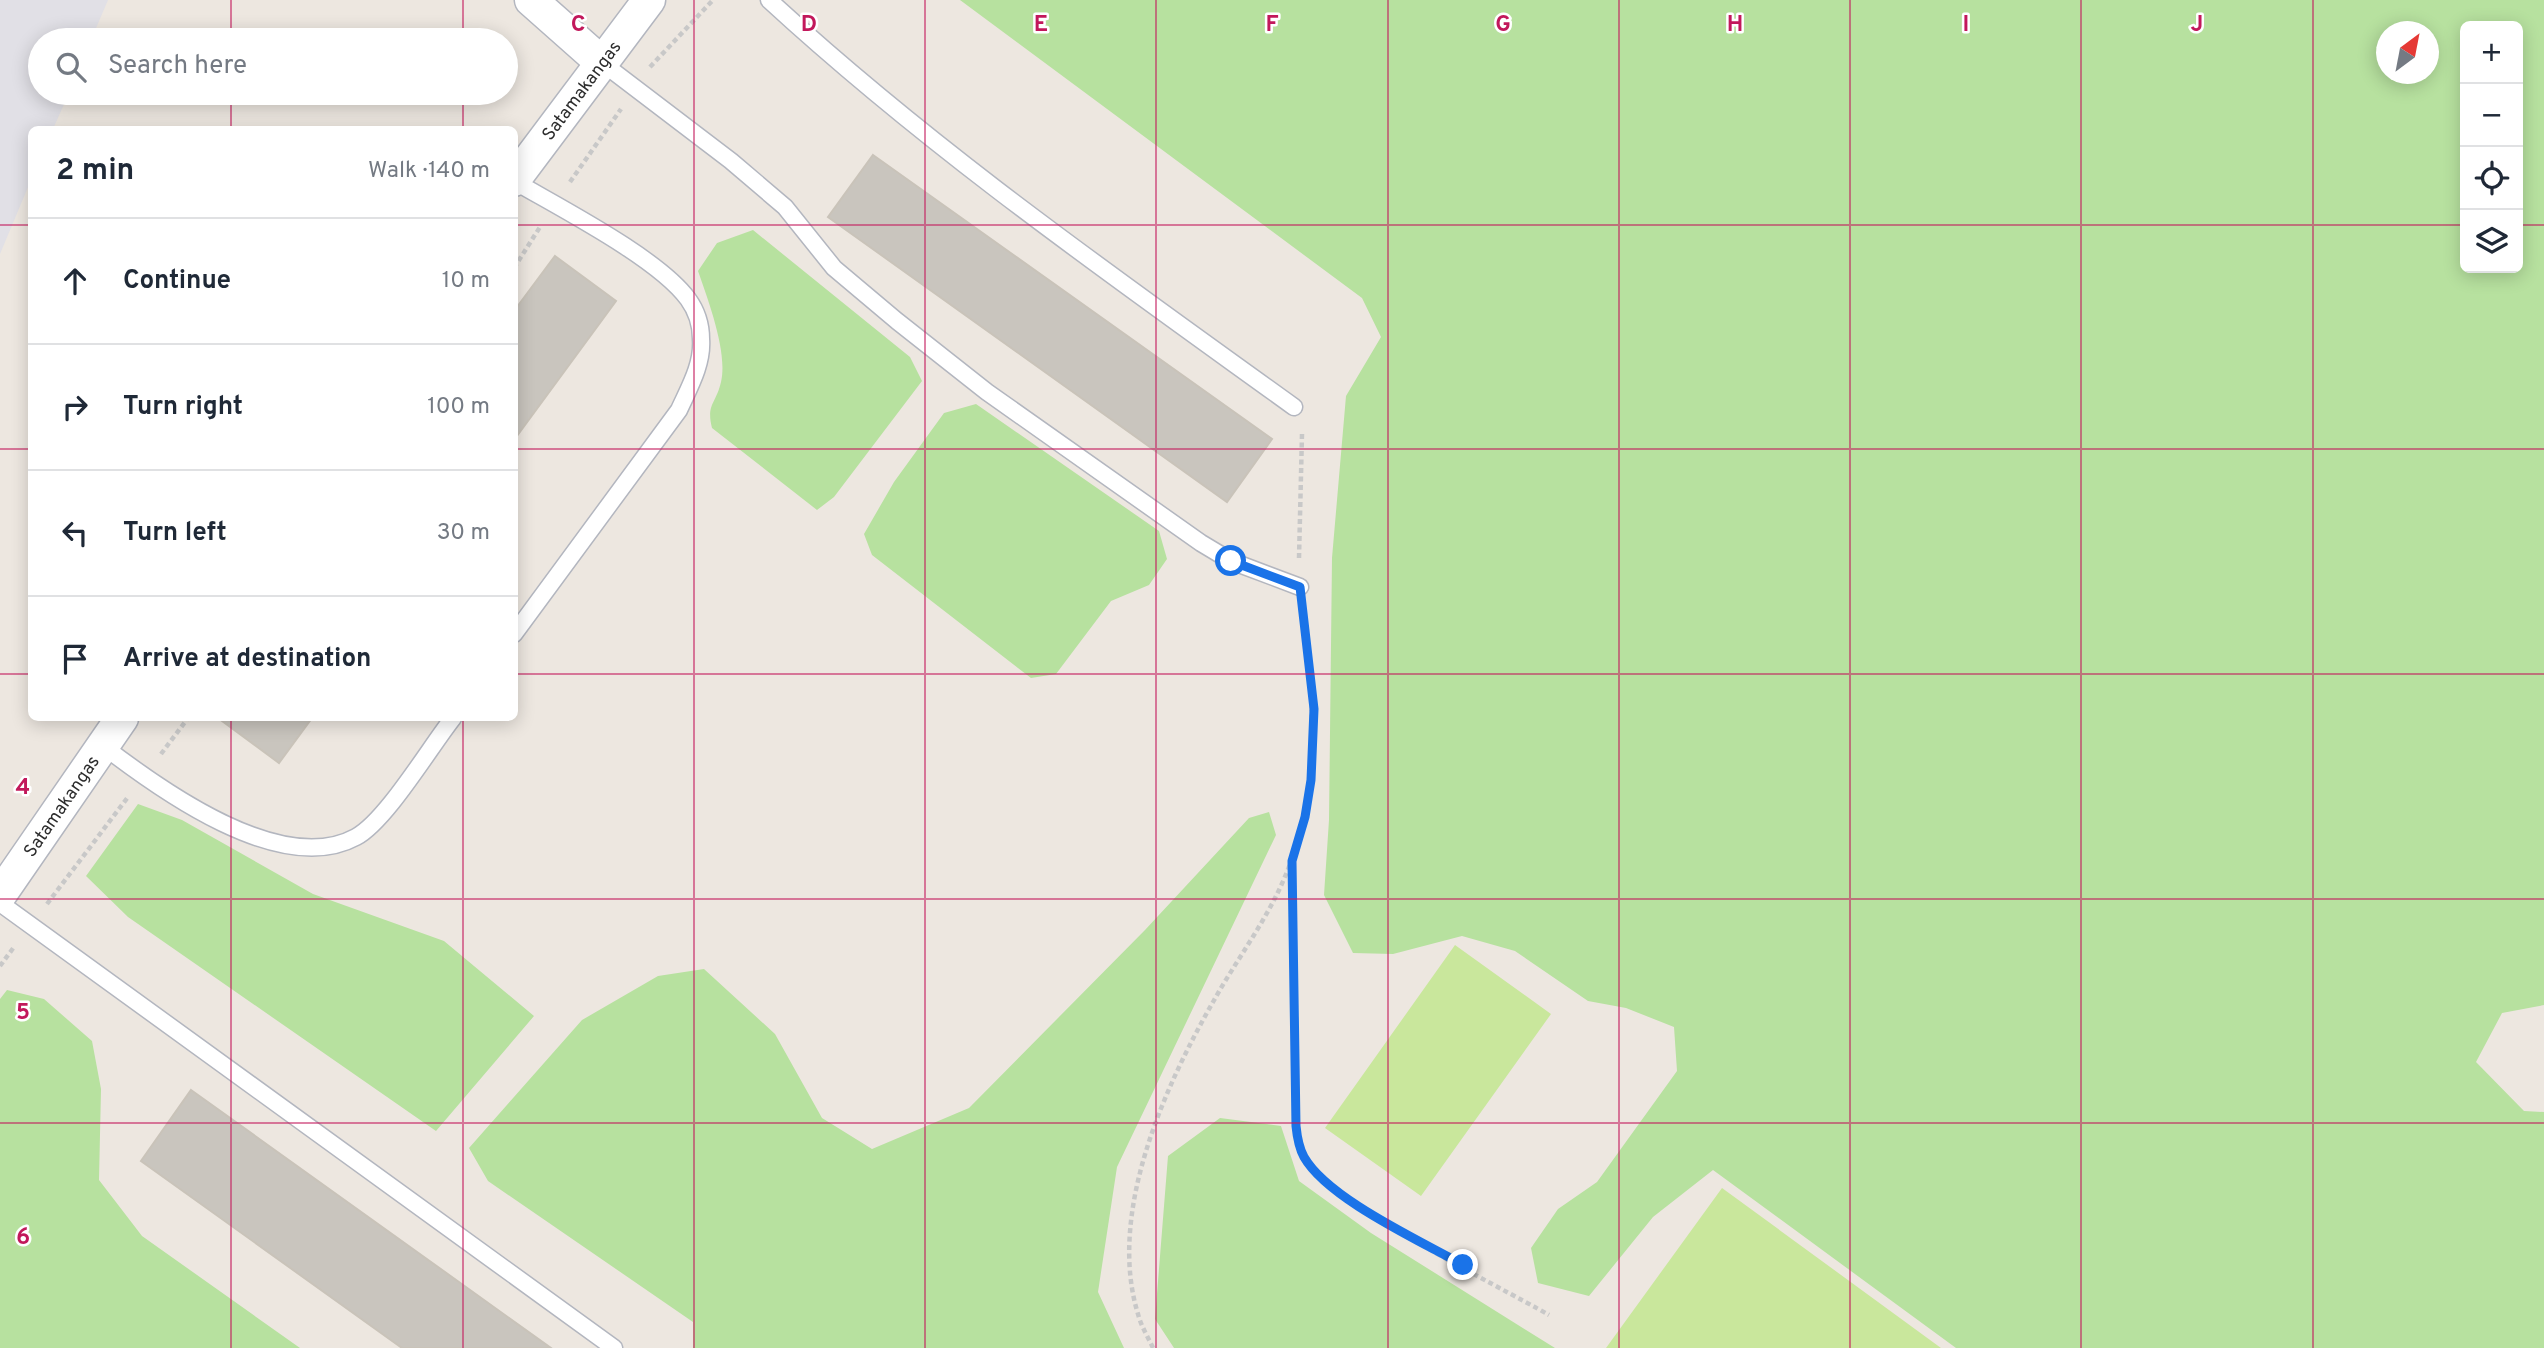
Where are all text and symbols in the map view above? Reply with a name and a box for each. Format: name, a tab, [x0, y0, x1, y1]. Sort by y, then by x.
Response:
text: C	[571, 11, 585, 40]
text: D	[801, 11, 817, 40]
text: E	[1034, 11, 1048, 40]
text: F	[1265, 11, 1279, 40]
text: G	[1495, 11, 1511, 40]
text: H	[1727, 11, 1743, 40]
text: I	[1963, 11, 1969, 40]
text: J	[2191, 11, 2203, 40]
north arrow	[2376, 21, 2439, 84]
map controls	[2460, 21, 2523, 273]
button: +	[2460, 21, 2523, 84]
search box	[28, 28, 518, 105]
street label: Satamakangas	[538, 37, 627, 146]
icon: search	[52, 48, 90, 86]
text: Search here	[108, 50, 247, 83]
button: −	[2460, 84, 2523, 147]
button: locate	[2460, 147, 2523, 210]
text: 2 min	[56, 153, 134, 190]
text: Walk · 140 m	[368, 157, 490, 186]
button: layers	[2460, 210, 2523, 273]
icon: ahead	[56, 262, 94, 300]
text: Continue	[123, 265, 231, 298]
text: 10 m	[442, 267, 490, 296]
icon: right	[56, 388, 94, 426]
text: Turn right	[123, 391, 243, 424]
text: 100 m	[427, 393, 490, 422]
icon: left	[56, 514, 94, 552]
text: Turn left	[123, 517, 227, 550]
text: 30 m	[437, 519, 490, 548]
route start	[1215, 545, 1246, 576]
icon: arrive	[56, 640, 94, 678]
text: Arrive at destination	[123, 643, 371, 676]
street label: Satamakangas	[19, 752, 106, 862]
text: 4	[16, 774, 30, 803]
text: 5	[16, 999, 30, 1028]
text: 6	[16, 1224, 30, 1253]
route end	[1447, 1249, 1478, 1280]

